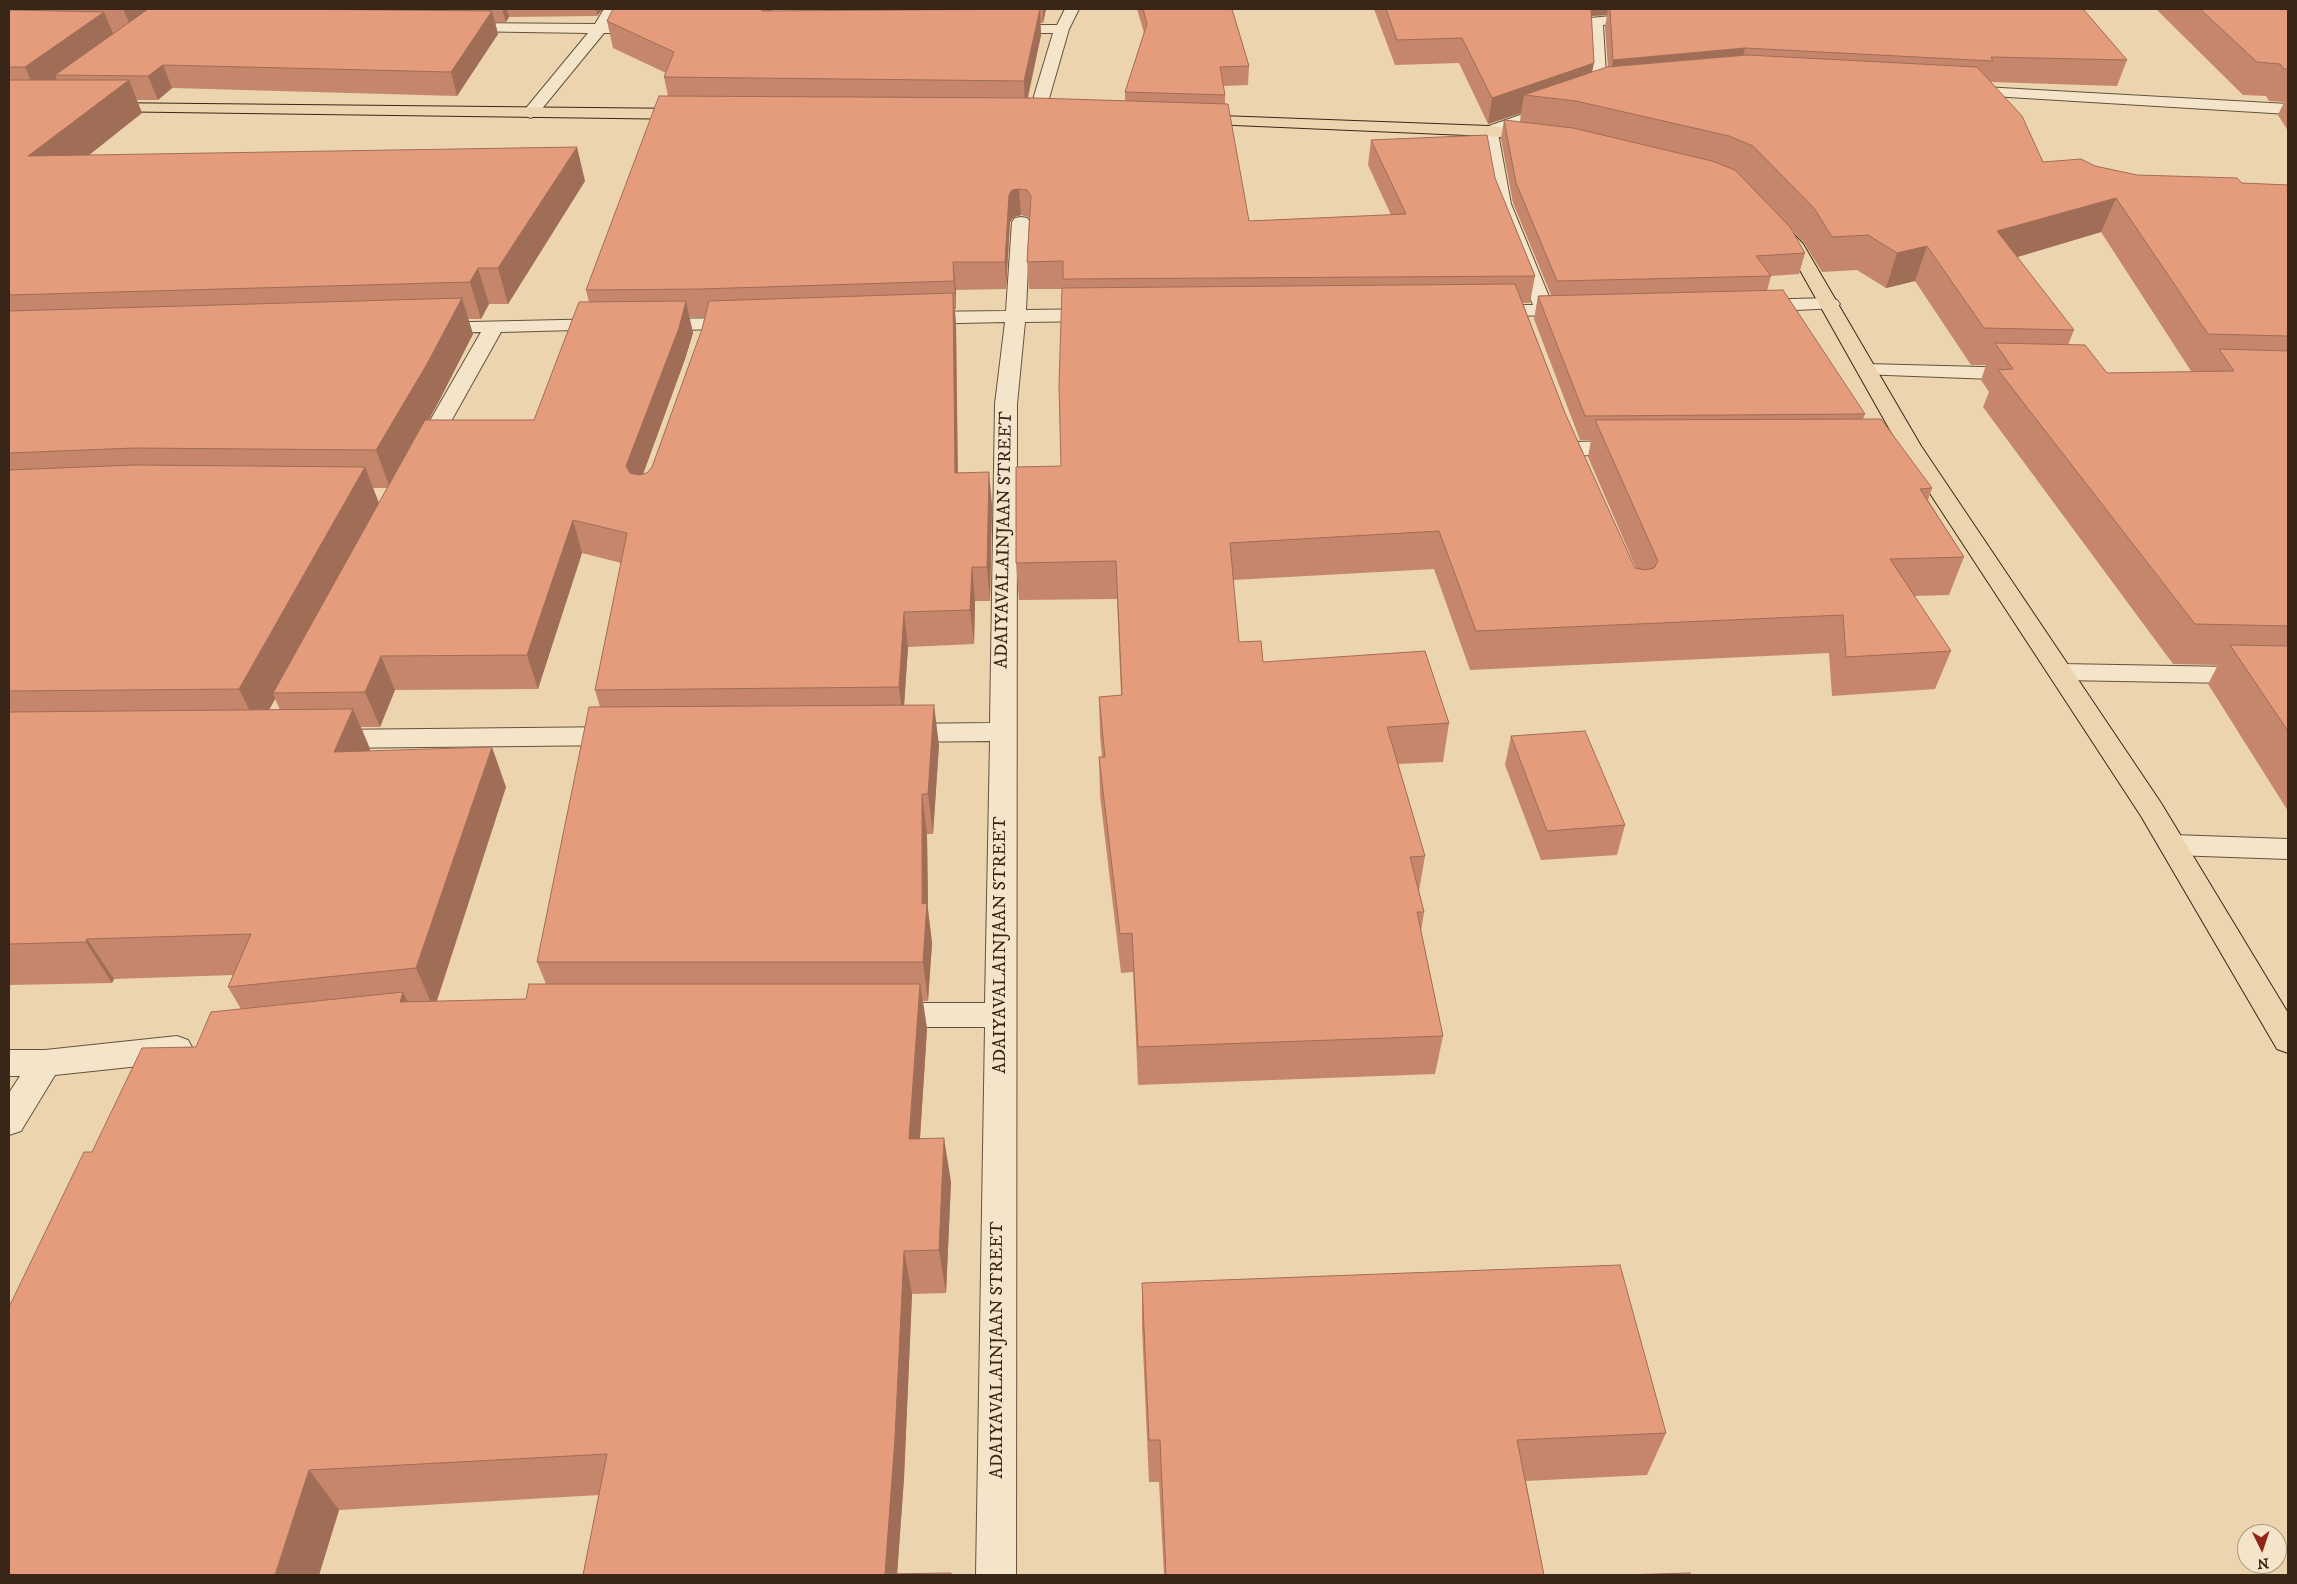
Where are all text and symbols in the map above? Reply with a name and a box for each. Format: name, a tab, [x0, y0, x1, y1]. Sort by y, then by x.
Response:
street label: ADAIYAVALAINJAAN STREET	[992, 411, 1018, 669]
street label: ADAIYAVALAINJAAN STREET	[990, 816, 1012, 1074]
street label: ADAIYAVALAINJAAN STREET	[987, 1221, 1009, 1479]
north arrow	[2237, 1524, 2287, 1574]
text: N	[2257, 1554, 2269, 1572]

